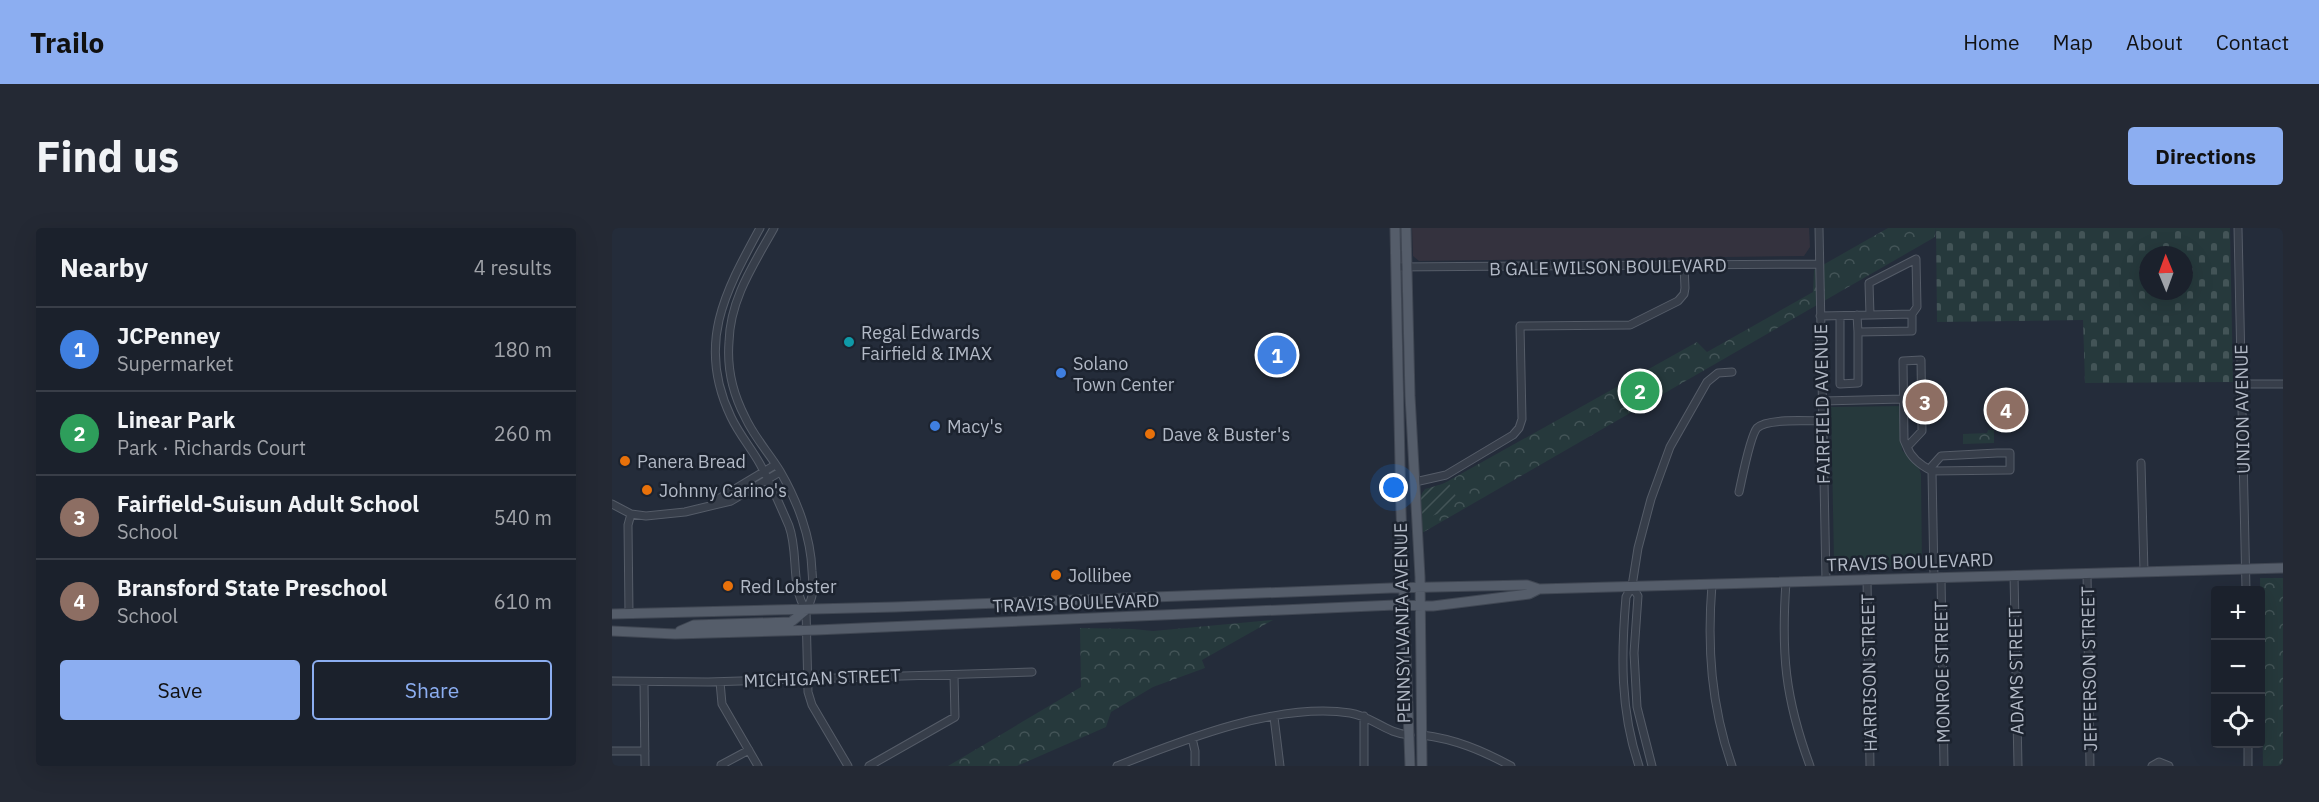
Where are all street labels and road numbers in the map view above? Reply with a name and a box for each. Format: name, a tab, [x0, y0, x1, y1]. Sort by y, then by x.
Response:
street label: B GALE WILSON BOULEVARD	[1489, 253, 1727, 281]
street label: FAIRFIELD AVENUE	[1809, 324, 1835, 484]
street label: UNION AVENUE	[2229, 344, 2255, 474]
street label: PENNSYLVANIA AVENUE	[1389, 522, 1415, 724]
street label: TRAVIS BOULEVARD	[1826, 548, 1994, 576]
street label: JEFFERSON STREET	[2076, 586, 2102, 752]
street label: TRAVIS BOULEVARD	[992, 589, 1160, 617]
street label: HARRISON STREET	[1856, 594, 1882, 752]
street label: MONROE STREET	[1929, 601, 1955, 743]
street label: ADAMS STREET	[2003, 607, 2029, 735]
street label: MICHIGAN STREET	[743, 664, 901, 692]

